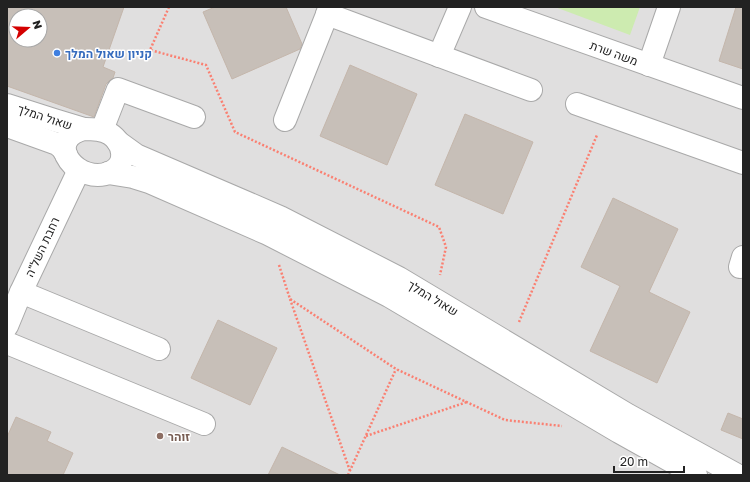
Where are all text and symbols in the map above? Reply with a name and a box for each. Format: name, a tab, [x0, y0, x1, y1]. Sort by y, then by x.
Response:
north arrow	[8, 8, 48, 48]
text: N	[30, 19, 45, 31]
street label: משה שרת	[588, 37, 640, 69]
place label: קניון שאול המלך	[65, 46, 152, 61]
marker: קניון שאול המלך	[52, 48, 62, 58]
street label: שאול המלך	[16, 101, 74, 133]
street label: רחבת השל"ה	[22, 215, 62, 279]
street label: שאול המלך	[405, 277, 461, 319]
place label: זוהר	[168, 429, 190, 444]
marker: זוהר	[155, 431, 165, 441]
scale bar	[614, 448, 684, 474]
text: 20 m	[620, 454, 648, 469]

